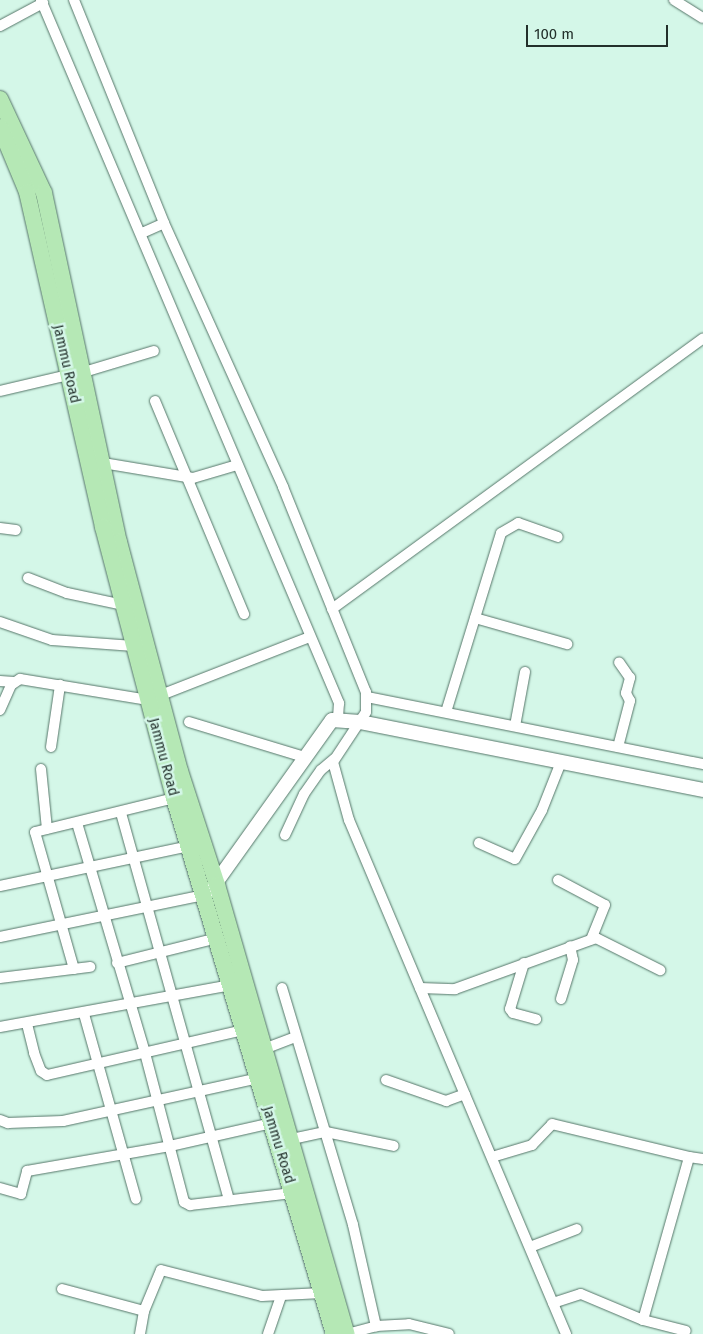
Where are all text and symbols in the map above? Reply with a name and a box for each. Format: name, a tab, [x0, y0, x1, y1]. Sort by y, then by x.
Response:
scale bar	[528, 15, 670, 47]
text: 100 m	[534, 25, 574, 43]
street label: Jammu Road	[49, 323, 83, 405]
street label: Jammu Road	[145, 716, 181, 798]
street label: Jammu Road	[258, 1104, 298, 1186]

